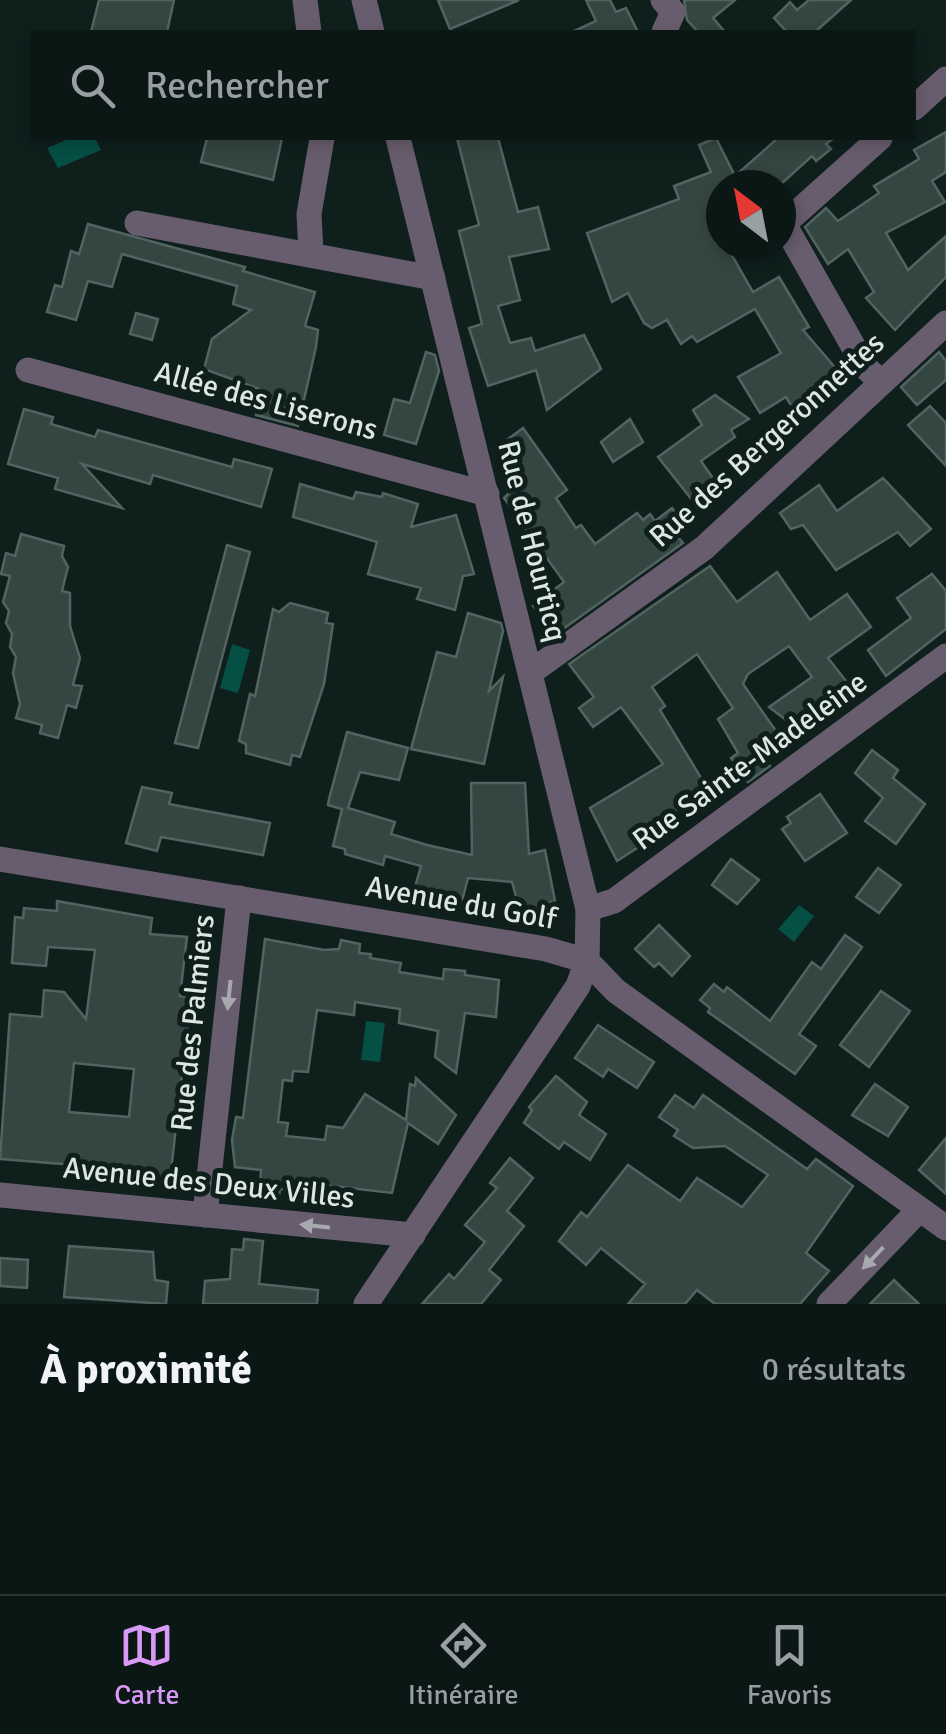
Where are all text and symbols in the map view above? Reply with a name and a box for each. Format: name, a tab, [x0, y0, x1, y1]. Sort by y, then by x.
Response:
search box	[30, 30, 916, 140]
icon: search	[65, 58, 120, 113]
text: Rechercher	[145, 62, 329, 109]
north arrow	[706, 170, 796, 260]
street label: Rue des Bergeronnettes	[642, 325, 892, 555]
street label: Allée des Liserons	[150, 353, 382, 449]
street label: Rue de Hourticq	[489, 437, 575, 645]
street label: Rue Sainte-Madeleine	[626, 664, 874, 858]
street label: Avenue du Golf	[363, 868, 561, 938]
street label: Rue des Palmiers	[163, 913, 223, 1133]
one-way arrow	[221, 979, 237, 1011]
street label: Avenue des Deux Villes	[61, 1149, 357, 1217]
one-way arrow	[299, 1217, 331, 1233]
one-way arrow	[862, 1245, 885, 1269]
text: À proximité	[40, 1344, 252, 1395]
text: 0 résultats	[762, 1350, 906, 1389]
tab: Carte	[114, 1618, 179, 1712]
tab: Itinéraire	[408, 1618, 519, 1712]
tab: Favoris	[747, 1618, 832, 1712]

